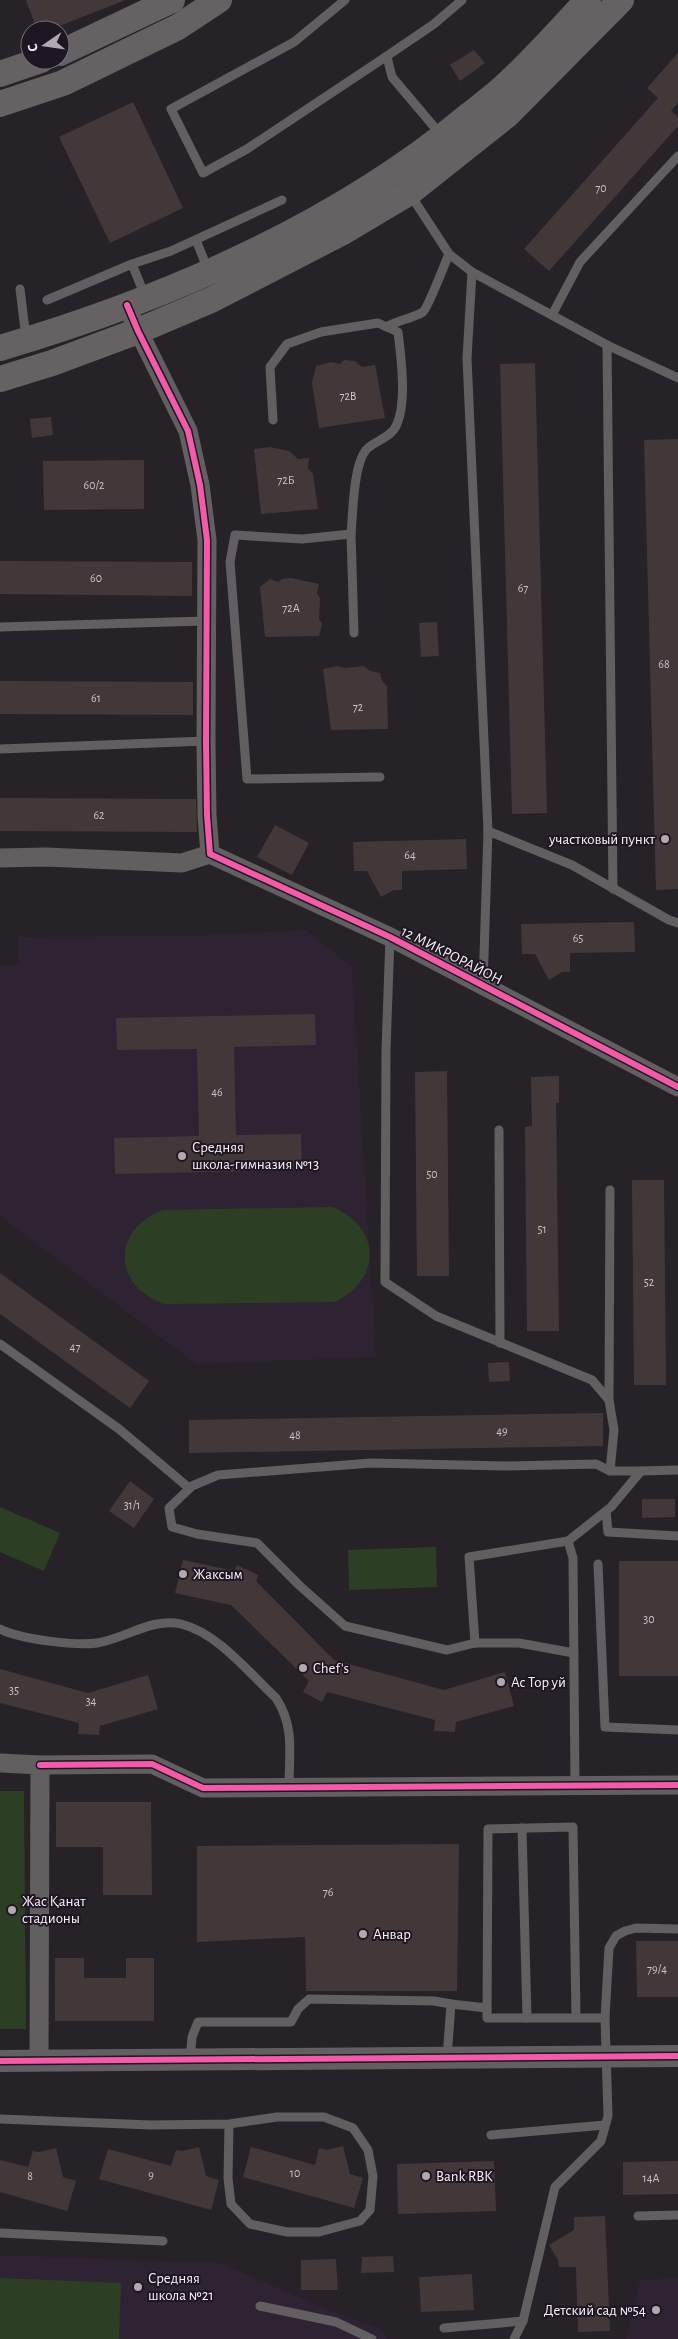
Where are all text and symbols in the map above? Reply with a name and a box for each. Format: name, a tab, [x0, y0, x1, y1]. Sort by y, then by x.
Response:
north arrow	[20, 20, 70, 70]
text: С	[26, 42, 41, 53]
house number: 70	[595, 182, 607, 194]
house number: 72В	[339, 390, 357, 402]
house number: 72Б	[277, 474, 295, 486]
house number: 60/2	[84, 479, 105, 491]
house number: 60	[90, 572, 102, 584]
house number: 67	[518, 582, 528, 594]
house number: 72А	[282, 602, 300, 614]
house number: 68	[658, 658, 670, 670]
house number: 61	[91, 692, 101, 704]
house number: 72	[353, 701, 364, 713]
house number: 62	[93, 809, 105, 821]
place label: участковый пункт	[548, 832, 656, 847]
marker: участковый пункт	[659, 833, 671, 845]
house number: 64	[404, 849, 416, 861]
street label: 12 МИКРОРАЙОН	[399, 923, 505, 987]
house number: 65	[573, 932, 583, 944]
house number: 46	[211, 1086, 223, 1098]
place label: Средняя школа-гимназия №13	[192, 1140, 319, 1172]
marker: Средняя школа-гимназия №13	[176, 1150, 188, 1162]
house number: 50	[426, 1168, 438, 1180]
house number: 51	[537, 1223, 547, 1235]
house number: 52	[644, 1276, 655, 1288]
house number: 47	[70, 1341, 80, 1353]
house number: 49	[496, 1425, 508, 1437]
house number: 48	[289, 1429, 301, 1441]
house number: 31/1	[124, 1499, 140, 1511]
place label: Жаксым	[193, 1567, 243, 1582]
marker: Жаксым	[177, 1568, 189, 1580]
house number: 30	[643, 1613, 655, 1625]
place label: Chef's	[313, 1661, 349, 1676]
marker: Chef's	[297, 1662, 309, 1674]
place label: Ас Тор уй	[511, 1675, 566, 1690]
marker: Ас Тор уй	[495, 1676, 507, 1688]
house number: 35	[9, 1684, 19, 1696]
house number: 34	[86, 1695, 97, 1707]
house number: 76	[323, 1886, 334, 1898]
place label: Жас Қанат стадионы	[22, 1894, 86, 1926]
marker: Жас Қанат стадионы	[6, 1904, 18, 1916]
place label: Анвар	[373, 1927, 411, 1942]
marker: Анвар	[357, 1928, 369, 1940]
house number: 79/4	[647, 1963, 667, 1975]
house number: 10	[290, 2167, 300, 2179]
house number: 9	[148, 2169, 154, 2181]
place label: Bank RBK	[436, 2169, 493, 2184]
house number: 8	[27, 2170, 33, 2182]
marker: Bank RBK	[420, 2170, 432, 2182]
house number: 14А	[643, 2172, 659, 2184]
place label: Средняя школа №21	[148, 2271, 214, 2303]
marker: Средняя школа №21	[132, 2281, 144, 2293]
place label: Детский сад №54	[544, 2303, 646, 2318]
marker: Детский сад №54	[650, 2304, 662, 2316]

